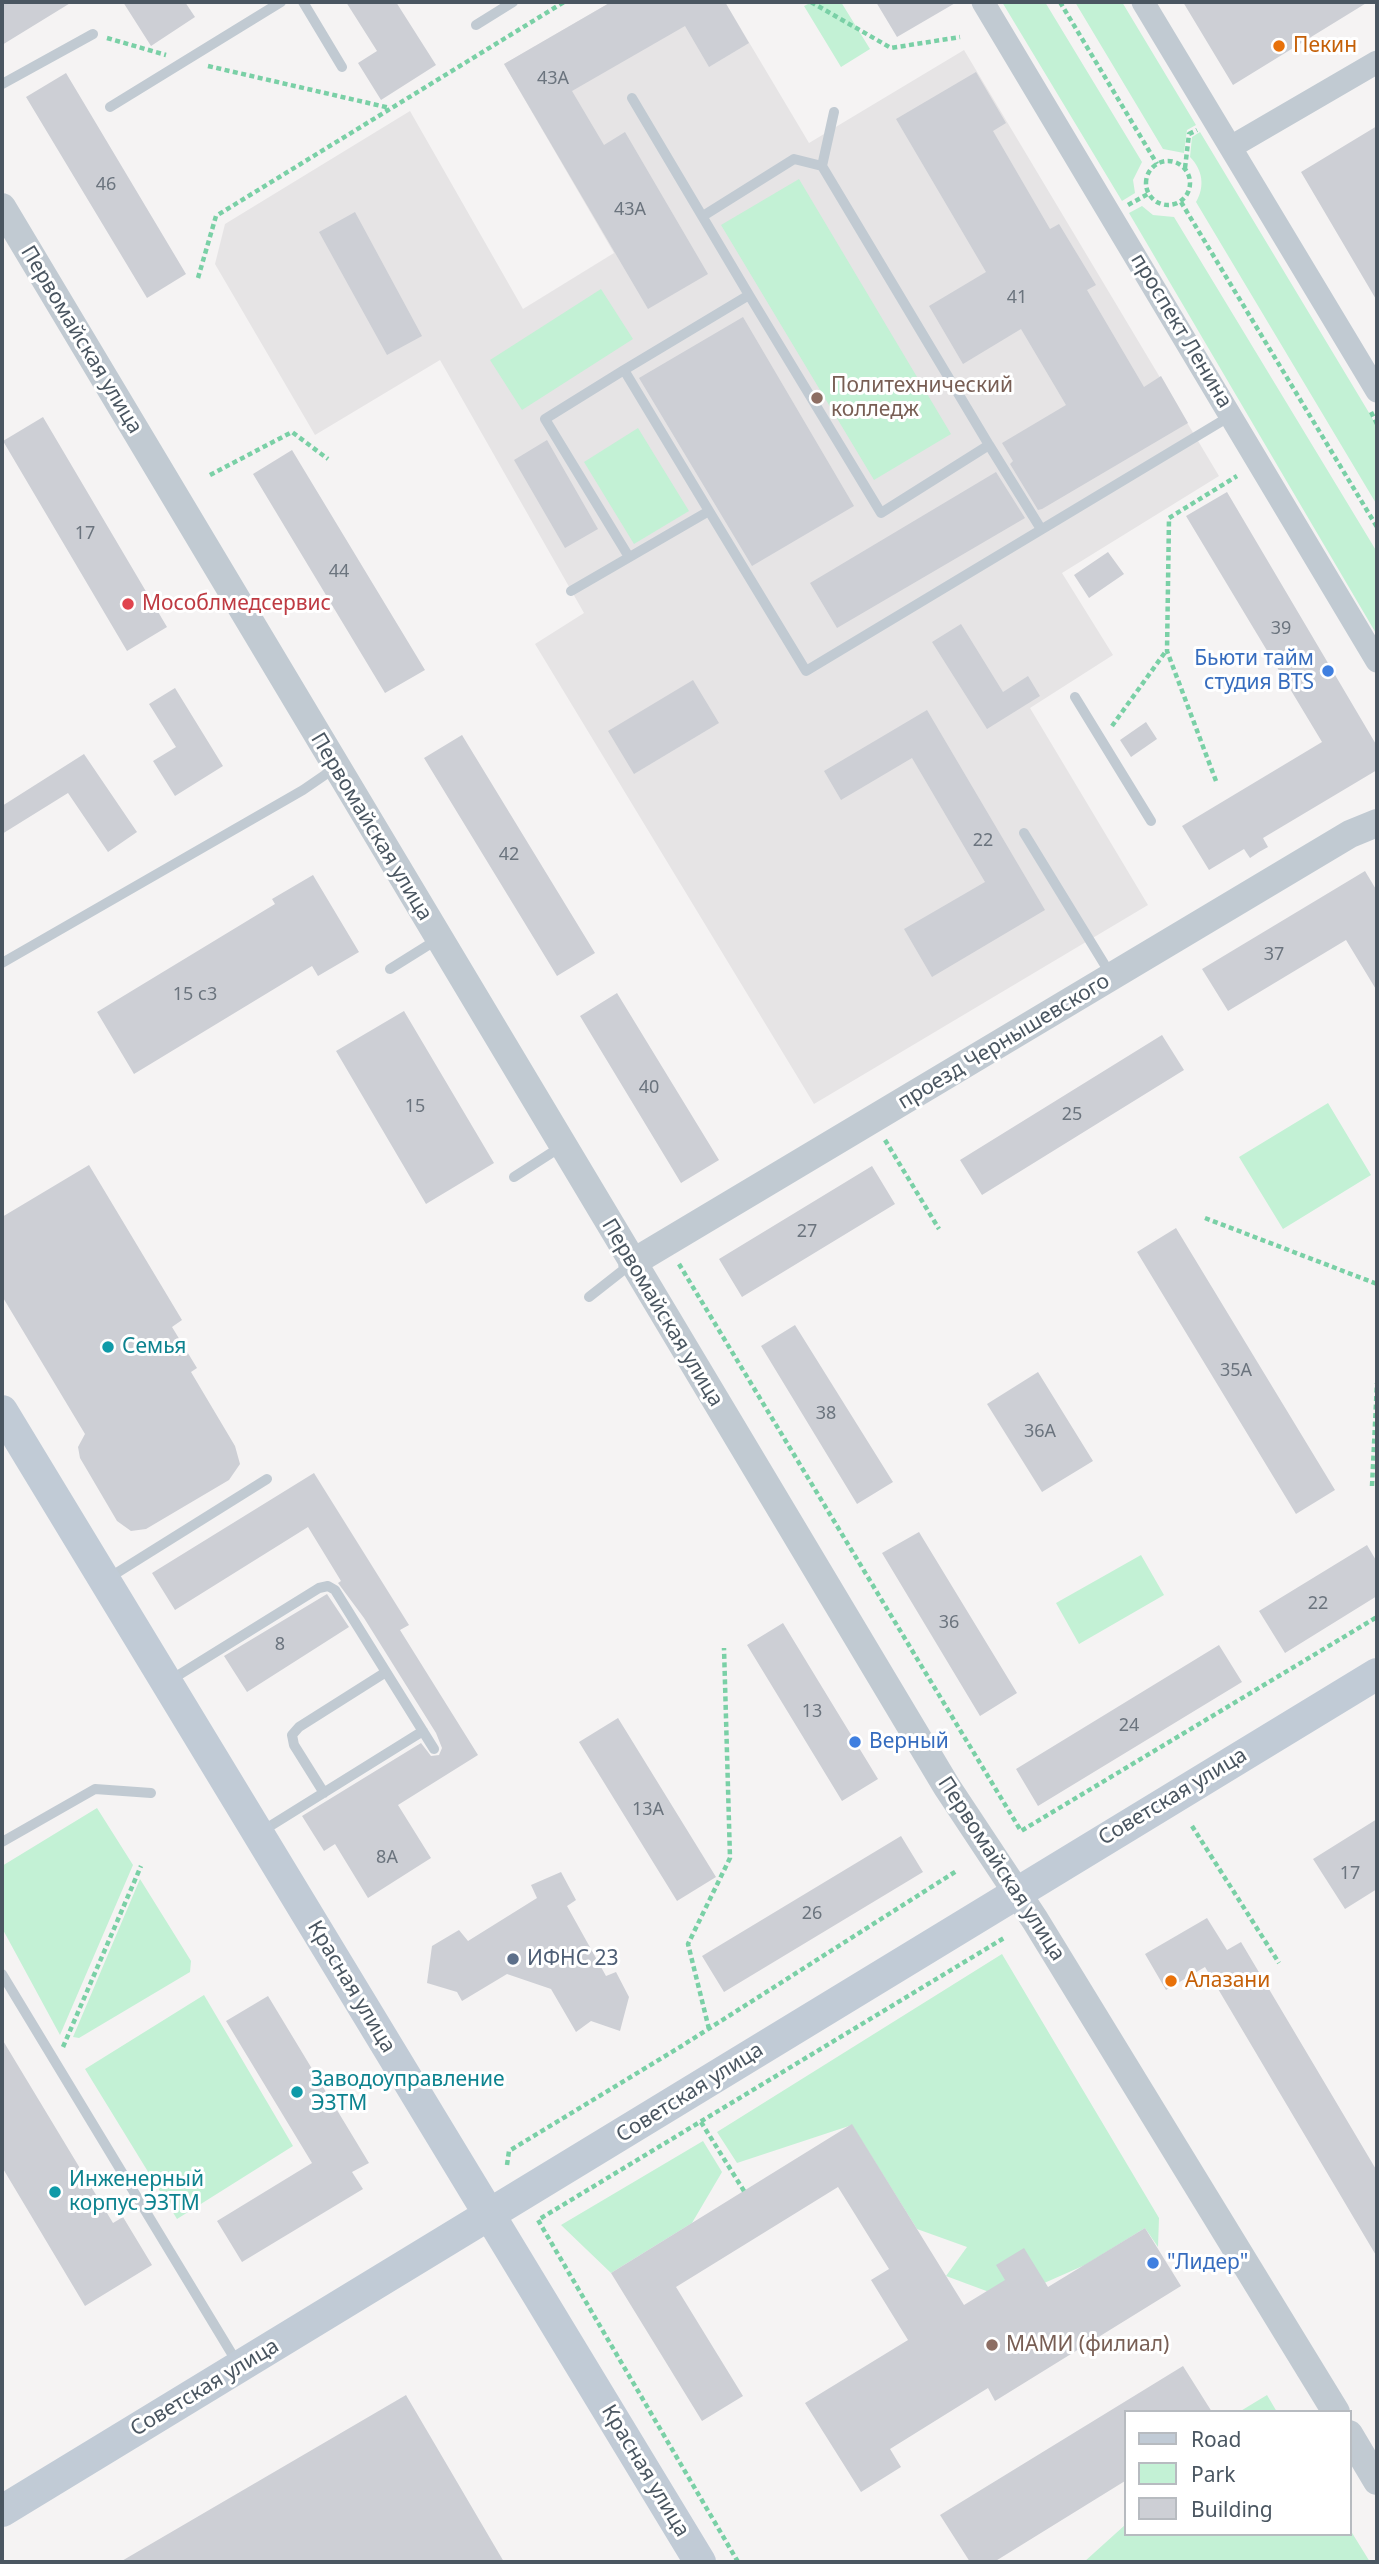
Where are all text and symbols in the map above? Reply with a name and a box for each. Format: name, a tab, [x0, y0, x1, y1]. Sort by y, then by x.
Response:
place label: Пекин	[1293, 33, 1357, 59]
marker: Пекин	[1271, 38, 1287, 54]
house number: 43А	[537, 68, 569, 90]
house number: 46	[96, 174, 116, 196]
house number: 43А	[614, 199, 646, 221]
street label: Первомайская улица	[15, 241, 147, 439]
street label: проспект Ленина	[1125, 249, 1237, 413]
house number: 41	[1007, 287, 1027, 309]
place label: Политехнический колледж	[831, 373, 1013, 423]
marker: Политехнический колледж	[809, 390, 825, 406]
house number: 17	[75, 523, 95, 545]
house number: 44	[329, 561, 349, 583]
place label: Мособлмедсервис	[142, 591, 331, 617]
marker: Мособлмедсервис	[120, 596, 136, 612]
house number: 39	[1271, 618, 1291, 640]
place label: Бьюти тайм студия BTS	[1194, 646, 1314, 696]
marker: Бьюти тайм студия BTS	[1320, 663, 1336, 679]
street label: Первомайская улица	[305, 728, 437, 926]
house number: 22	[973, 830, 993, 852]
house number: 42	[499, 844, 519, 866]
house number: 37	[1264, 944, 1284, 966]
street label: проезд Чернышевского	[894, 969, 1114, 1115]
house number: 15 с3	[173, 984, 217, 1006]
house number: 40	[639, 1077, 659, 1099]
house number: 15	[405, 1096, 425, 1118]
house number: 25	[1062, 1104, 1082, 1126]
street label: Первомайская улица	[596, 1214, 728, 1412]
house number: 27	[797, 1221, 817, 1243]
place label: Семья	[122, 1334, 186, 1360]
marker: Семья	[100, 1339, 116, 1355]
house number: 35А	[1220, 1360, 1252, 1382]
house number: 38	[816, 1403, 836, 1425]
house number: 36А	[1024, 1421, 1056, 1443]
house number: 22	[1308, 1593, 1328, 1615]
house number: 36	[939, 1612, 959, 1634]
house number: 8	[275, 1634, 285, 1656]
house number: 13	[802, 1701, 822, 1723]
house number: 24	[1119, 1715, 1139, 1737]
place label: Верный	[869, 1729, 949, 1755]
marker: Верный	[847, 1734, 863, 1750]
street label: Советская улица	[1094, 1743, 1252, 1851]
street label: Первомайская улица	[932, 1772, 1070, 1966]
house number: 13А	[632, 1799, 664, 1821]
house number: 8А	[376, 1847, 398, 1869]
house number: 17	[1340, 1863, 1360, 1885]
house number: 26	[802, 1903, 822, 1925]
street label: Красная улица	[302, 1916, 400, 2058]
place label: ИФНС 23	[527, 1946, 619, 1972]
marker: ИФНС 23	[505, 1951, 521, 1967]
place label: Алазани	[1185, 1968, 1270, 1994]
marker: Алазани	[1163, 1973, 1179, 1989]
street label: Советская улица	[612, 2038, 768, 2148]
place label: Заводоуправление ЭЗТМ	[311, 2067, 505, 2117]
marker: Заводоуправление ЭЗТМ	[289, 2084, 305, 2100]
place label: Инженерный корпус ЭЗТМ	[69, 2167, 204, 2217]
marker: Инженерный корпус ЭЗТМ	[47, 2184, 63, 2200]
place label: "Лидер"	[1167, 2250, 1248, 2276]
marker: "Лидер"	[1145, 2255, 1161, 2271]
place label: МАМИ (филиал)	[1006, 2332, 1169, 2358]
street label: Советская улица	[126, 2334, 284, 2442]
marker: МАМИ (филиал)	[984, 2337, 1000, 2353]
street label: Красная улица	[596, 2400, 694, 2542]
legend	[1124, 2410, 1351, 2536]
text: Road	[1191, 2425, 1241, 2453]
text: Park	[1191, 2460, 1235, 2488]
text: Building	[1191, 2495, 1273, 2523]

